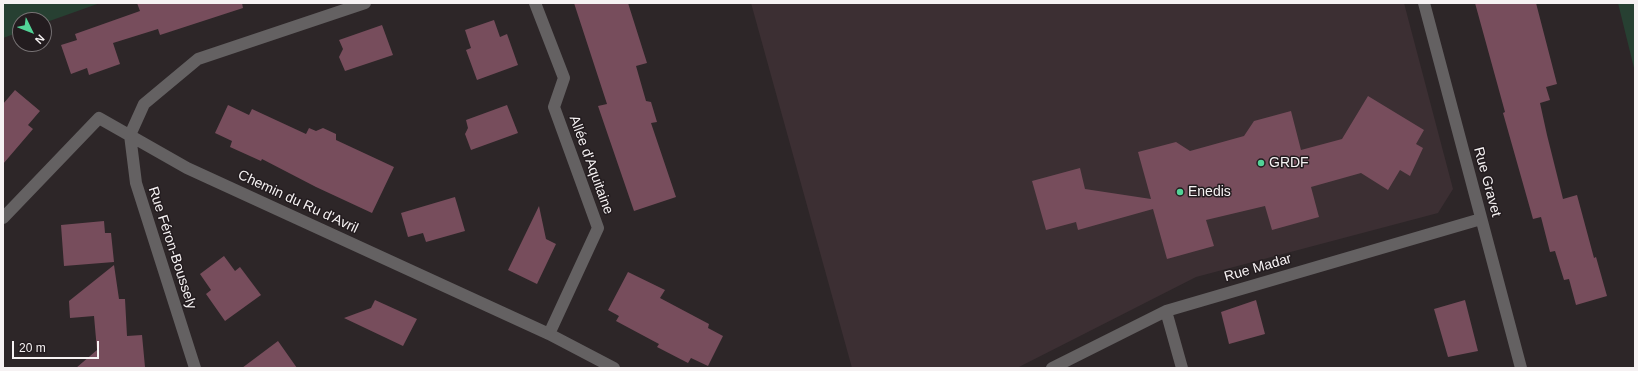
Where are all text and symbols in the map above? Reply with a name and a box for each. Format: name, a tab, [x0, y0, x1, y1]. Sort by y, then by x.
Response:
north arrow	[12, 12, 52, 52]
text: N	[33, 32, 47, 46]
street label: Allée d'Aquitaine	[565, 113, 617, 217]
street label: Rue Gravet	[1470, 145, 1504, 219]
place label: GRDF	[1269, 155, 1309, 171]
marker: GRDF	[1256, 158, 1266, 168]
street label: Chemin du Ru d'Avril	[235, 167, 361, 237]
place label: Enedis	[1188, 184, 1231, 200]
street label: Rue Féron-Boussely	[144, 185, 200, 311]
marker: Enedis	[1175, 187, 1185, 197]
street label: Rue Madar	[1222, 250, 1294, 286]
scale bar	[14, 333, 101, 359]
text: 20 m	[19, 341, 46, 355]

